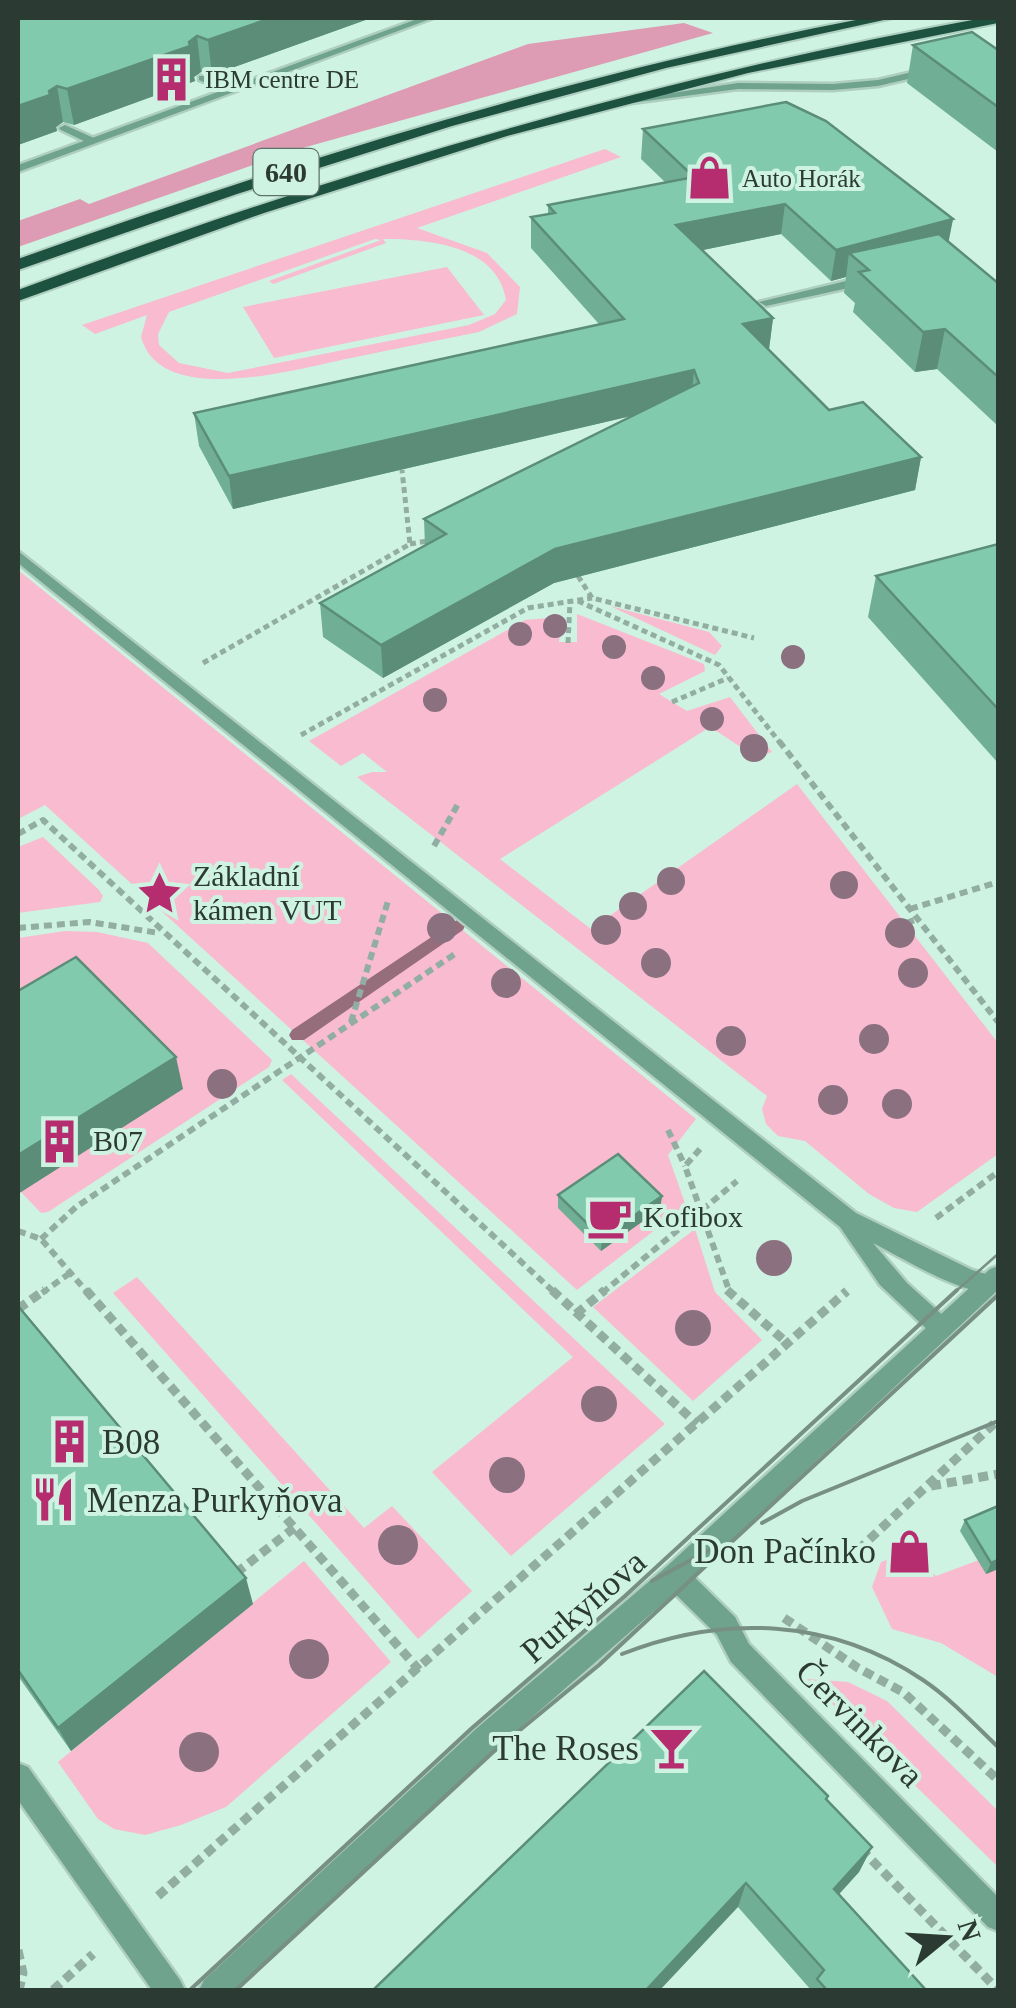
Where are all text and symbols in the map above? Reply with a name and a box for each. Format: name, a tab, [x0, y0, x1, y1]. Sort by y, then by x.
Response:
building icon: IBM centre DE	[148, 55, 196, 103]
place label: IBM centre DE	[205, 66, 359, 93]
road number: 640	[254, 149, 318, 195]
shop icon: Auto Horák	[685, 154, 733, 202]
place label: Auto Horák	[742, 165, 861, 192]
place label: Základní kámen VUT	[193, 859, 342, 926]
place icon: Základní kámen VUT	[136, 869, 184, 917]
building icon: B07	[36, 1117, 84, 1165]
place label: B07	[93, 1124, 143, 1157]
cafe icon: Kofibox	[586, 1193, 634, 1241]
place label: Kofibox	[643, 1200, 743, 1233]
building icon: B08	[45, 1418, 93, 1466]
place label: B08	[102, 1423, 160, 1462]
restaurant icon: Menza Purkyňova	[30, 1476, 78, 1524]
place label: Menza Purkyňova	[87, 1481, 343, 1520]
shop icon: Don Pačínko	[885, 1527, 933, 1575]
place label: Don Pačínko	[694, 1532, 876, 1571]
street label: Purkyňova	[513, 1542, 654, 1671]
street label: Červinkova	[788, 1651, 932, 1795]
bar icon: The Roses	[648, 1724, 696, 1772]
place label: The Roses	[492, 1729, 639, 1768]
north arrow	[896, 1888, 996, 1988]
text: N	[951, 1916, 987, 1945]

